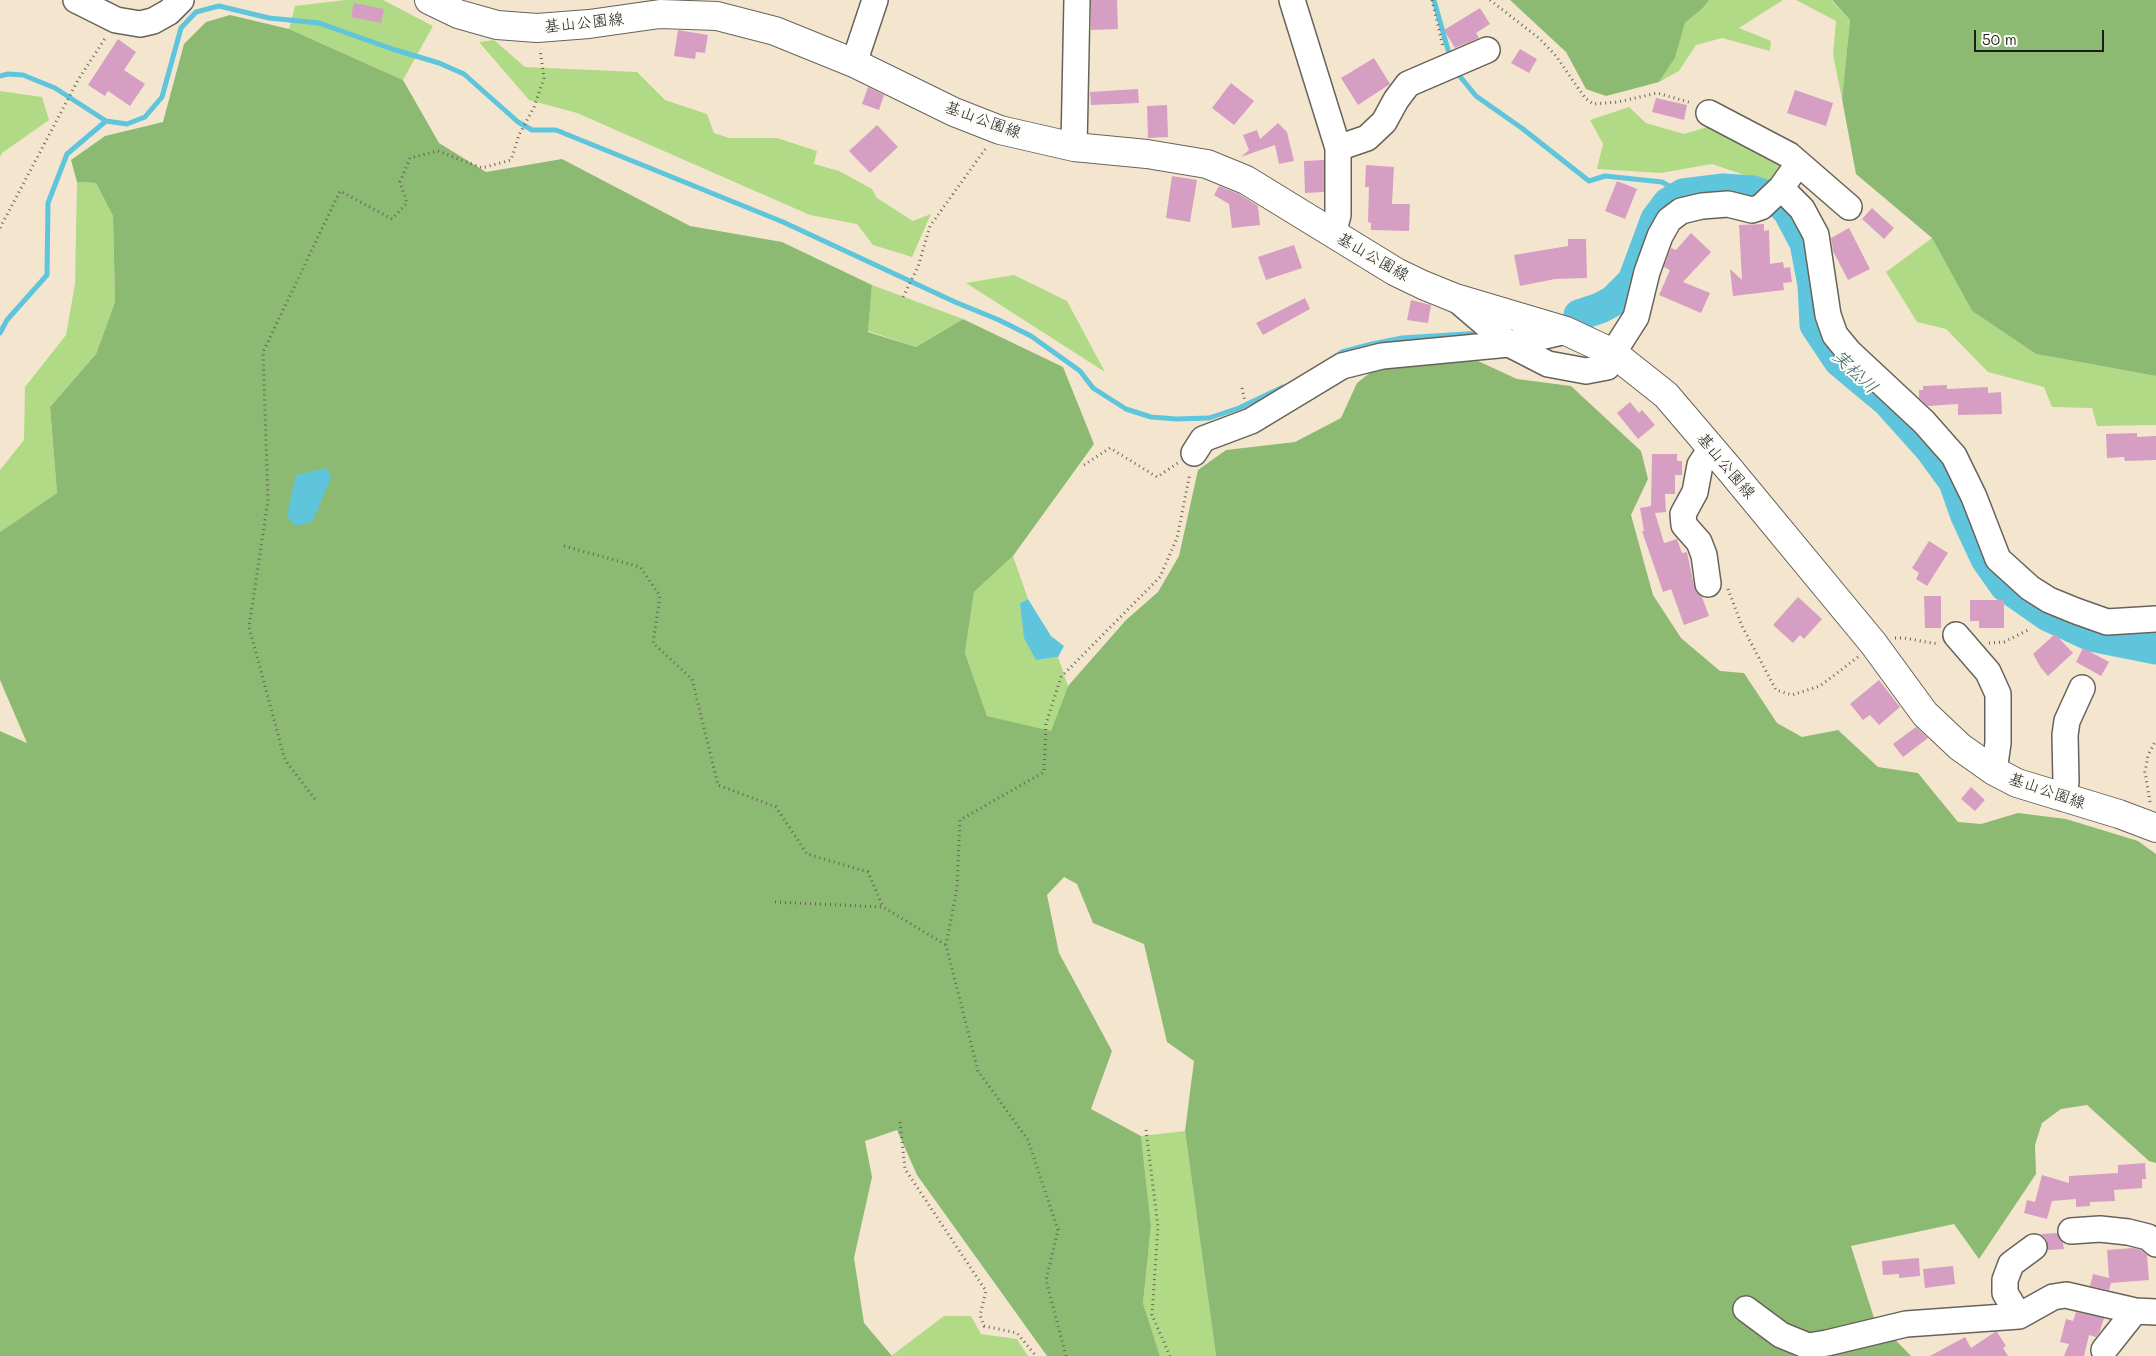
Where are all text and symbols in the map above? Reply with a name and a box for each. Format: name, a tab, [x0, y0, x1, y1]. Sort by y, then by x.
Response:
street label: 基山公園線	[543, 9, 625, 37]
scale bar	[1976, 20, 2106, 52]
text: 50 m	[1982, 29, 2017, 49]
street label: 基山公園線	[942, 97, 1024, 143]
street label: 基山公園線	[1334, 229, 1412, 285]
water label: 実松川	[1828, 345, 1882, 399]
street label: 基山公園線	[1693, 429, 1759, 503]
street label: 基山公園線	[2006, 769, 2088, 813]

